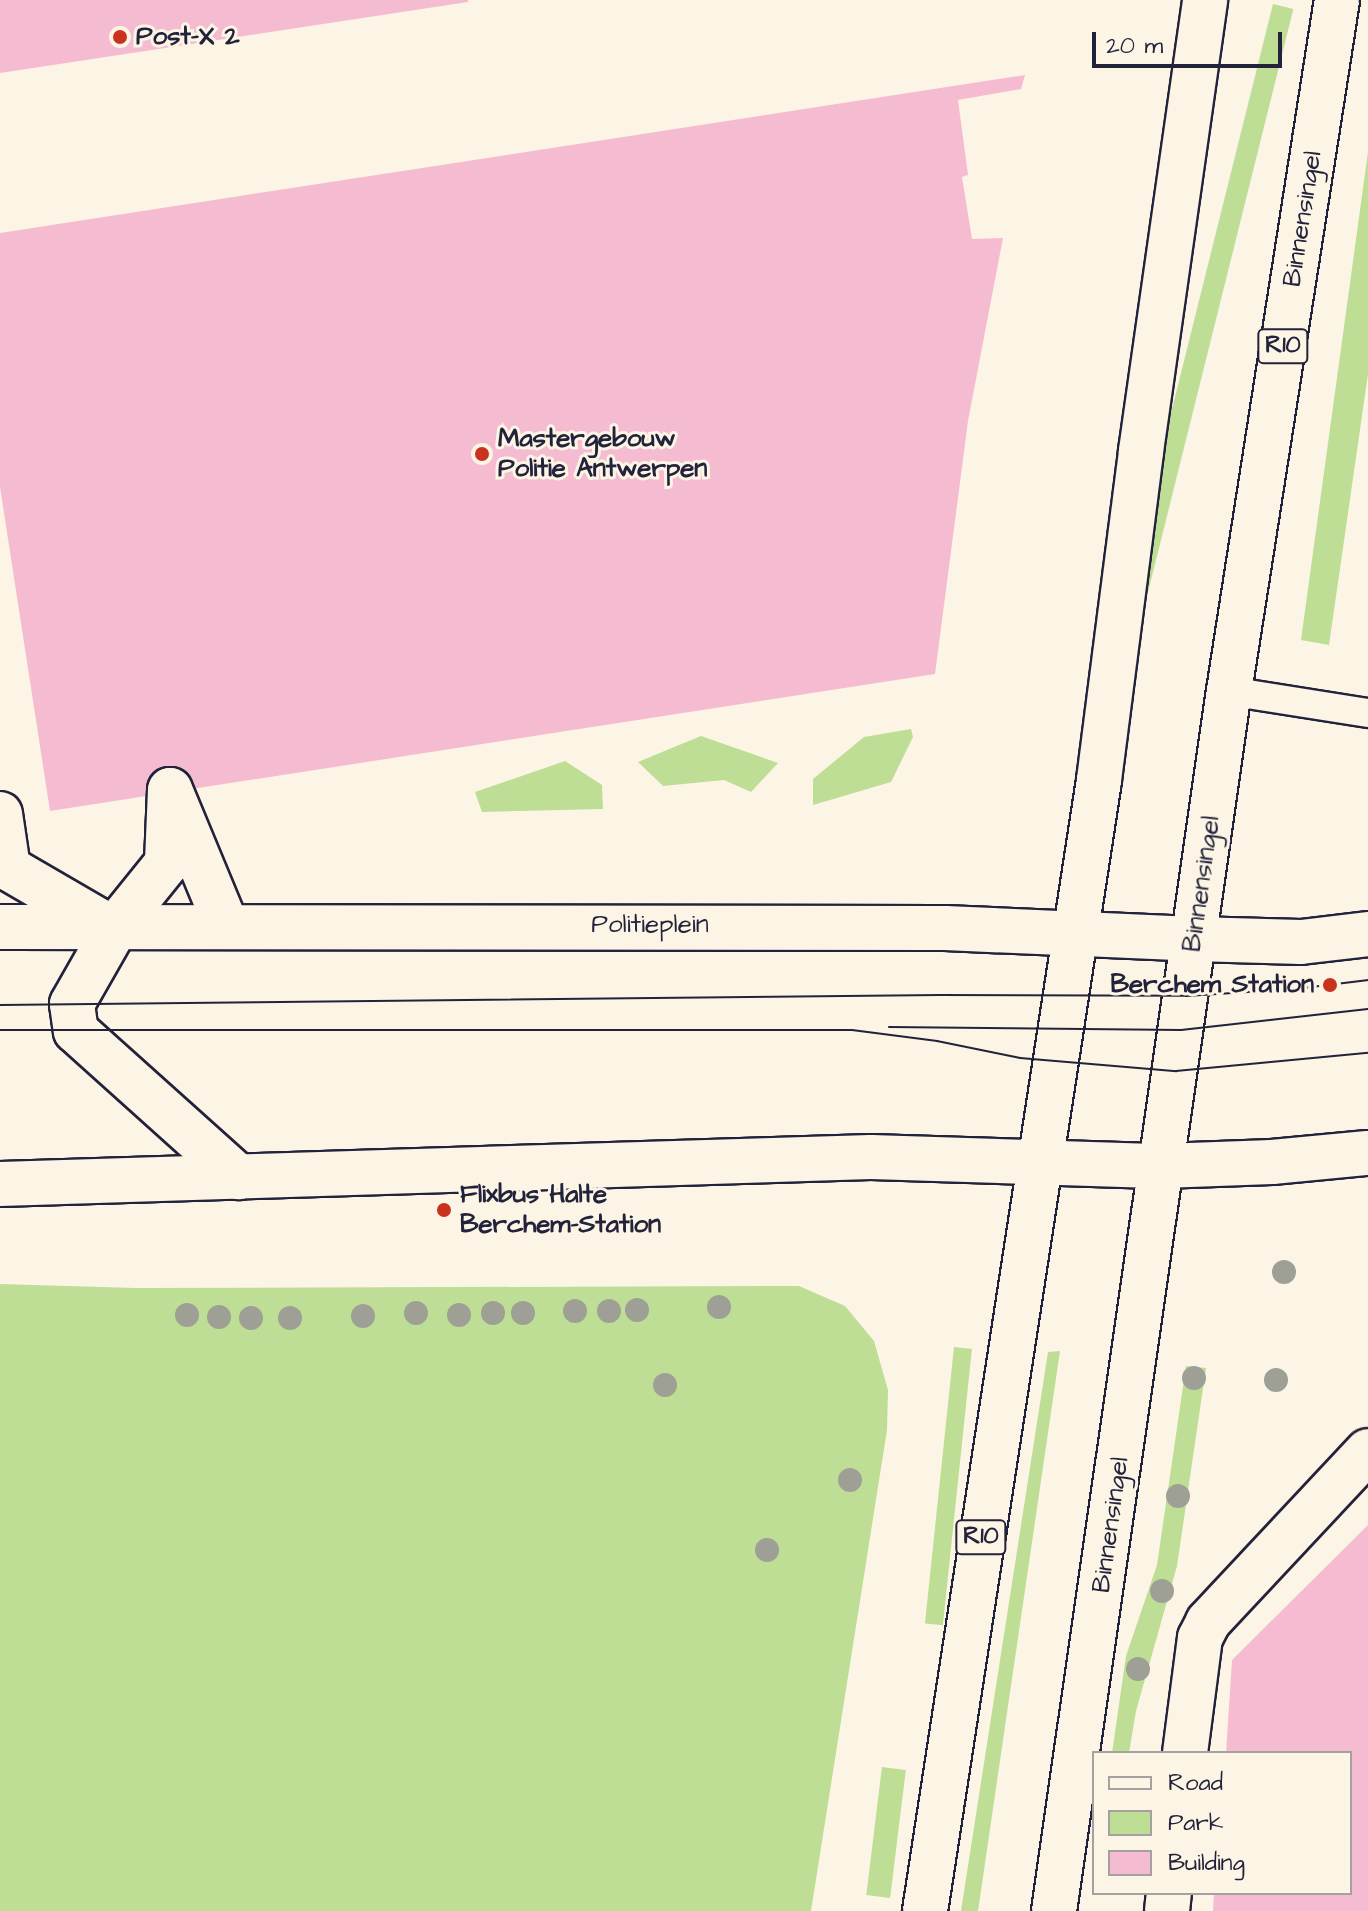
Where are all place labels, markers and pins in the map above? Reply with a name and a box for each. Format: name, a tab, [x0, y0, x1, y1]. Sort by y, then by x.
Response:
place label: Post-X 2	[136, 21, 240, 53]
marker: Post-X 2	[111, 28, 129, 46]
place label: Mastergebouw Politie Antwerpen	[498, 423, 707, 484]
marker: Mastergebouw Politie Antwerpen	[473, 445, 491, 463]
place label: Berchem Station	[1111, 969, 1314, 1001]
marker: Berchem Station	[1321, 976, 1339, 994]
place label: Flixbus Halte Berchem-Station	[460, 1179, 661, 1240]
marker: Flixbus Halte Berchem-Station	[435, 1201, 453, 1219]

